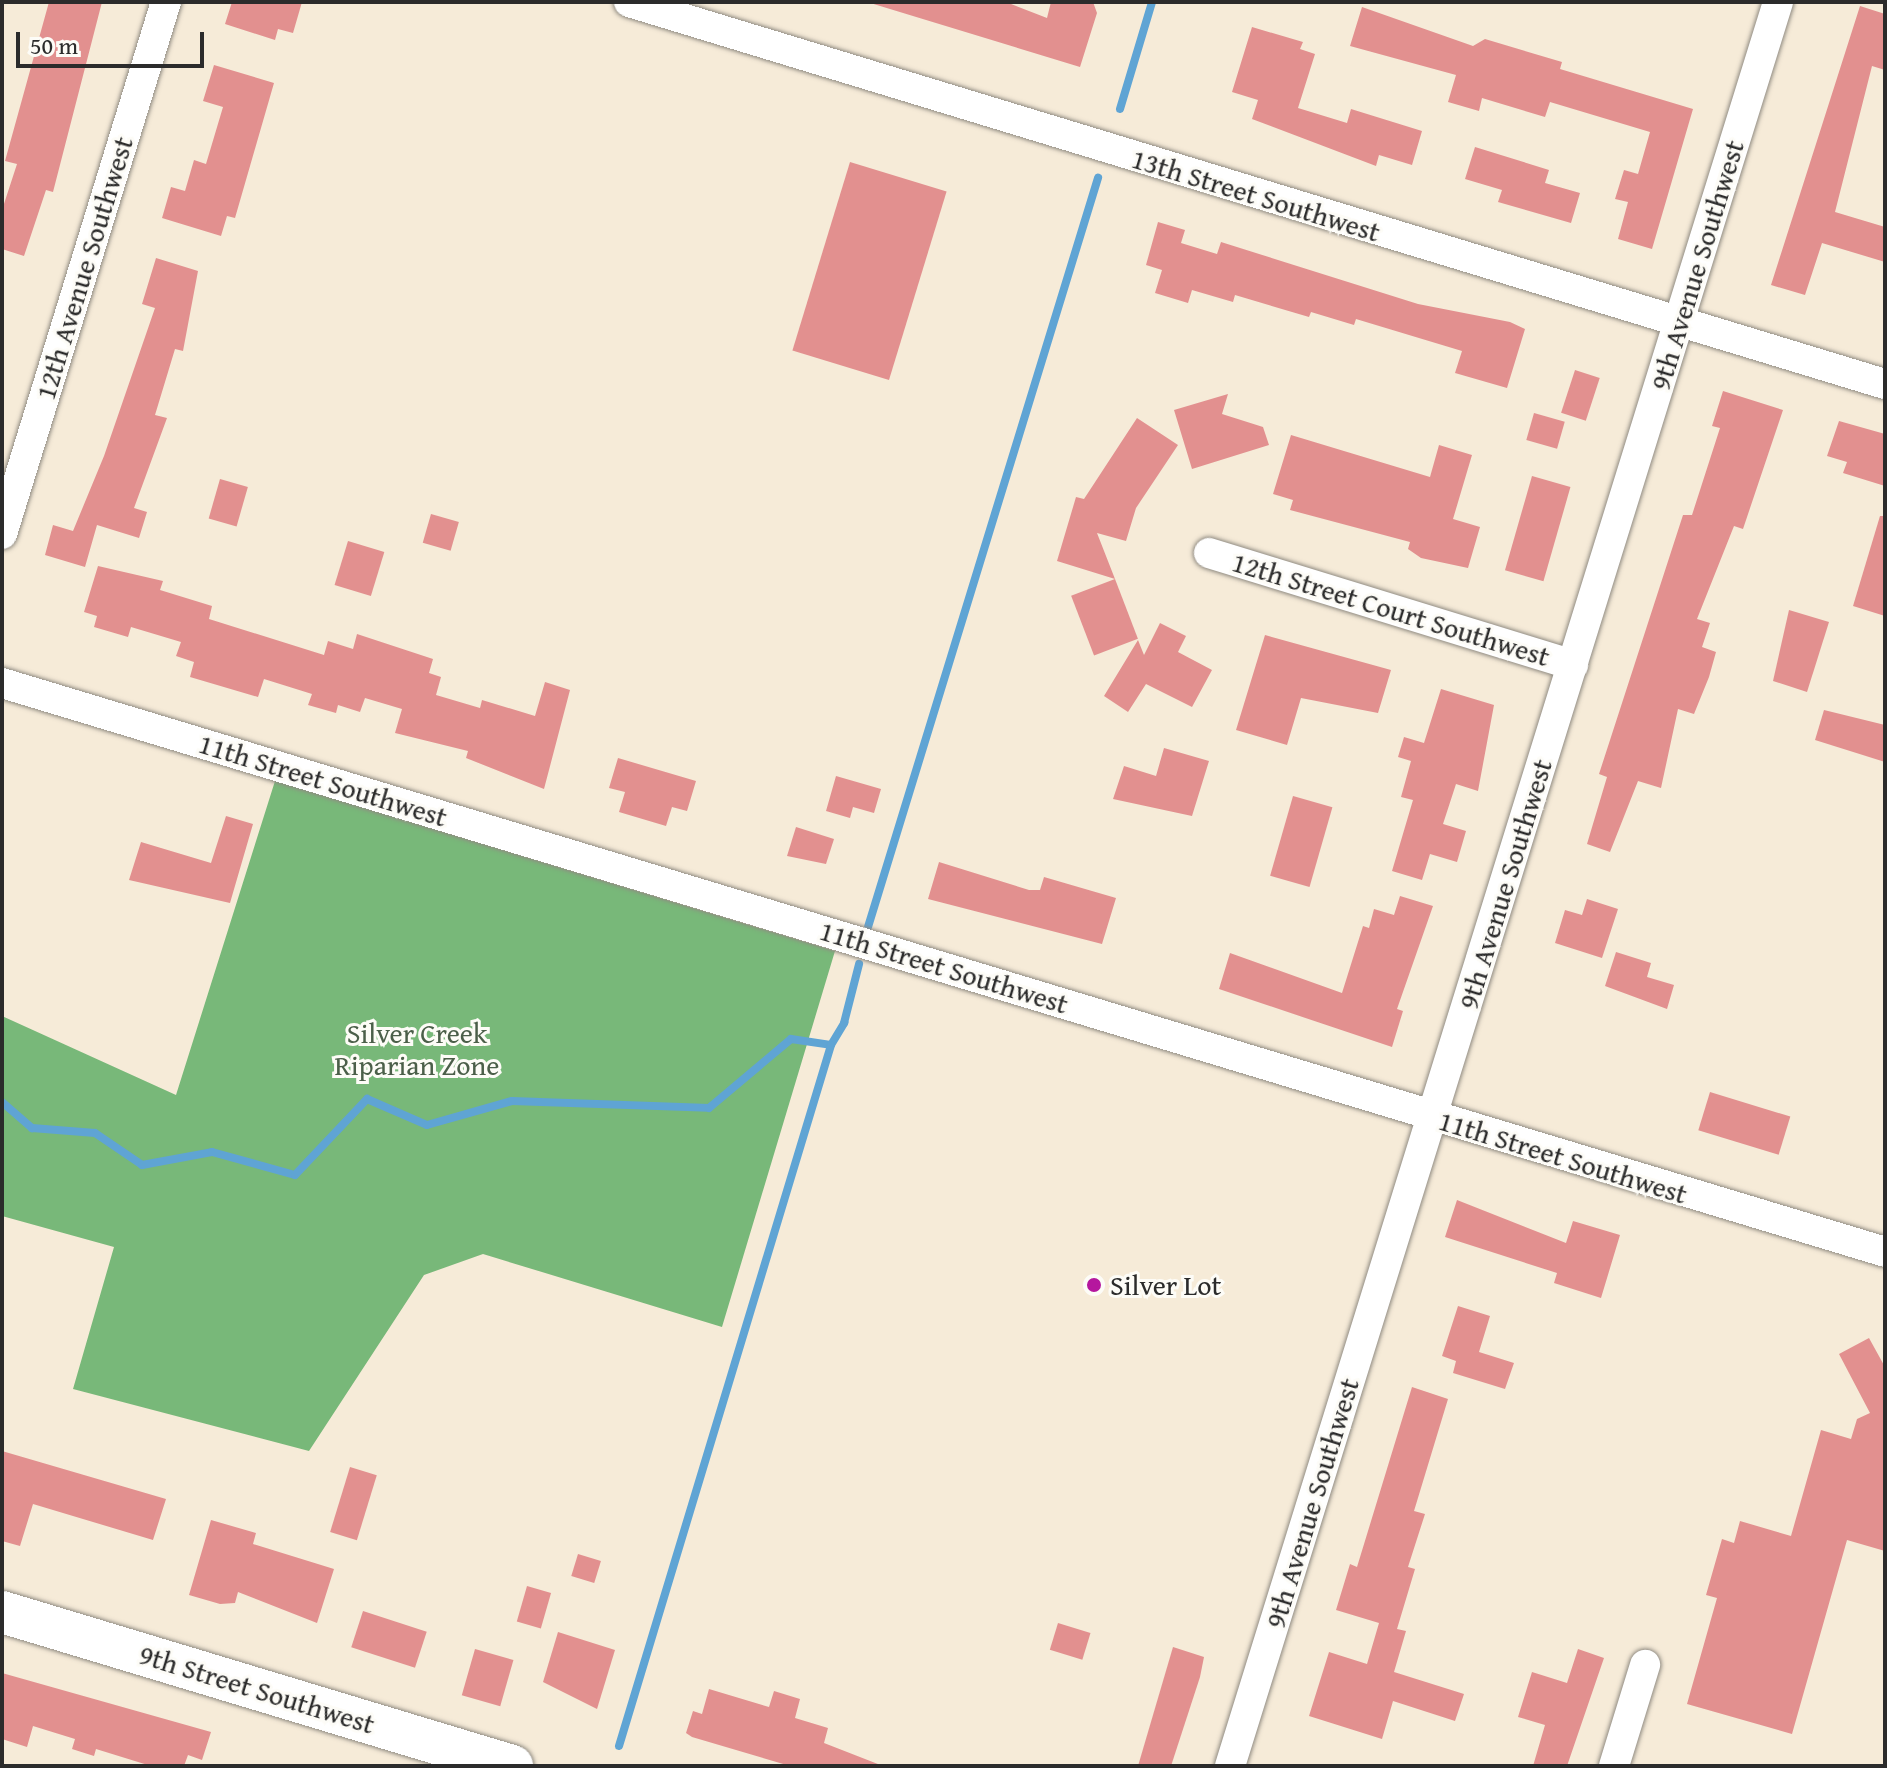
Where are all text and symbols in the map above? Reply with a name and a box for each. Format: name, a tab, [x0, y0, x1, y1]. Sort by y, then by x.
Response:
scale bar	[20, 16, 208, 66]
text: 50 m	[30, 28, 78, 63]
street label: 12th Avenue Southwest	[28, 133, 140, 403]
street label: 9th Avenue Southwest	[1643, 136, 1751, 394]
street label: 13th Street Southwest	[1128, 141, 1384, 249]
street label: 12th Street Court Southwest	[1228, 545, 1554, 673]
street label: 11th Street Southwest	[195, 726, 451, 834]
street label: 9th Avenue Southwest	[1451, 755, 1559, 1013]
street label: 11th Street Southwest	[816, 913, 1072, 1021]
park label: Silver Creek Riparian Zone	[335, 1016, 499, 1082]
street label: 11th Street Southwest	[1435, 1103, 1691, 1211]
place label: Silver Lot	[1110, 1268, 1221, 1302]
marker: Silver Lot	[1085, 1276, 1103, 1294]
street label: 9th Avenue Southwest	[1258, 1374, 1366, 1632]
street label: 9th Street Southwest	[135, 1637, 379, 1741]

